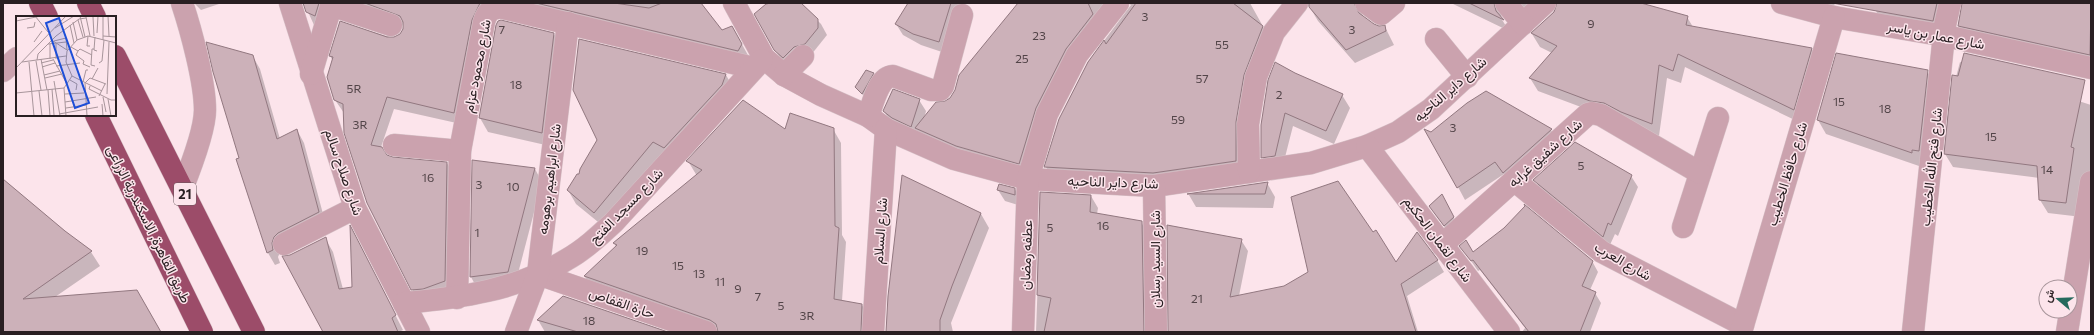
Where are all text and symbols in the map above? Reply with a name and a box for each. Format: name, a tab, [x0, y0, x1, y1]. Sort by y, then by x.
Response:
house number: 3	[1142, 9, 1149, 23]
inset map	[16, 16, 116, 116]
house number: 9	[1587, 16, 1595, 30]
street label: شارع عمار بن ياسر	[1884, 17, 1986, 55]
street label: شارع محمود عزام	[459, 18, 497, 115]
house number: 7	[499, 22, 505, 36]
house number: 3	[1349, 22, 1356, 36]
house number: 23	[1032, 28, 1046, 42]
house number: 55	[1215, 37, 1229, 51]
house number: 25	[1015, 51, 1029, 65]
street label: شارع داير الناحيه	[1410, 52, 1492, 127]
house number: 57	[1195, 71, 1209, 85]
house number: 18	[510, 77, 522, 91]
house number: 5R	[347, 81, 361, 95]
house number: 2	[1276, 87, 1283, 101]
house number: 15	[1833, 94, 1845, 108]
house number: 18	[1879, 101, 1891, 115]
street label: شارع فتح الله الخطيب	[1916, 107, 1948, 227]
house number: 59	[1171, 112, 1185, 126]
street label: شارع شفيق غرابه	[1504, 115, 1587, 193]
house number: 3R	[353, 117, 367, 131]
house number: 3	[1450, 120, 1457, 134]
street label: شارع حافظ الخطيب	[1763, 120, 1813, 229]
street label: شارع ابراهيم برهومه	[533, 123, 567, 236]
street label: شارع صلاح سالم	[319, 126, 367, 218]
house number: 15	[1985, 129, 1997, 143]
street label: طريق القاهرة, الاسكندرية الزراعى	[103, 142, 195, 306]
house number: 5	[1578, 158, 1585, 172]
house number: 14	[2041, 162, 2053, 176]
street label: شارع مسجد الفتح	[585, 164, 668, 249]
house number: 16	[422, 170, 434, 184]
street label: شارع داير الناحيه	[1067, 171, 1159, 195]
house number: 3	[476, 177, 483, 191]
house number: 10	[507, 179, 520, 193]
road number: 21	[174, 183, 196, 205]
street label: شارع لقمان الحكيم	[1398, 192, 1476, 287]
street label: شارع السلام	[869, 197, 893, 265]
street label: شارع السيد رسلان	[1146, 210, 1166, 308]
house number: 16	[1097, 218, 1109, 232]
street label: عطفه رمضان	[1016, 220, 1036, 290]
house number: 5	[1047, 220, 1054, 234]
house number: 1	[474, 225, 480, 239]
street label: شارع العرب	[1590, 238, 1655, 286]
house number: 19	[636, 243, 648, 257]
house number: 15	[672, 258, 684, 272]
house number: 13	[693, 266, 705, 280]
house number: 11	[715, 274, 725, 288]
north arrow	[2038, 279, 2078, 319]
house number: 9	[734, 281, 742, 295]
street label: حارة القفاص	[587, 283, 657, 323]
text: ش	[2040, 287, 2057, 304]
house number: 7	[755, 289, 761, 303]
house number: 21	[1191, 291, 1203, 305]
house number: 5	[778, 298, 785, 312]
house number: 3R	[800, 308, 814, 322]
house number: 18	[583, 313, 595, 327]

